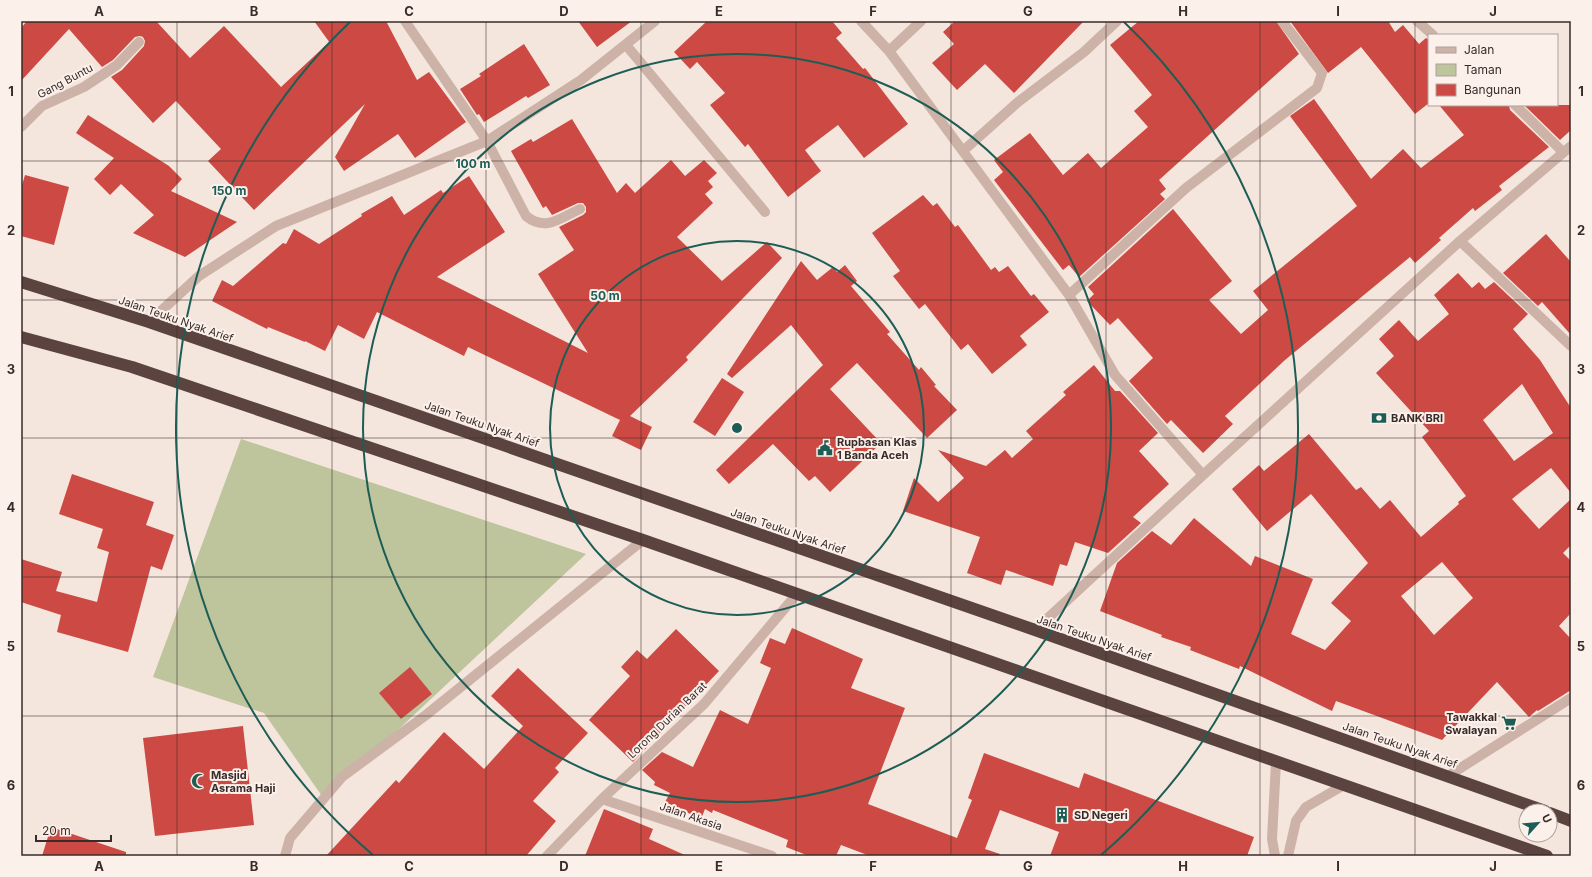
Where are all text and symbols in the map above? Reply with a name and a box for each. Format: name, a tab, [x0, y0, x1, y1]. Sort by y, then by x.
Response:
text: A	[94, 3, 104, 19]
text: B	[250, 3, 259, 19]
text: C	[404, 3, 414, 19]
text: D	[559, 3, 569, 19]
text: E	[715, 3, 723, 19]
text: F	[869, 3, 877, 19]
text: G	[1023, 3, 1033, 19]
text: H	[1178, 3, 1188, 19]
text: I	[1336, 3, 1340, 19]
text: J	[1489, 3, 1497, 19]
legend	[1428, 34, 1558, 106]
text: Jalan	[1464, 42, 1494, 57]
street label: Gang Buntu	[35, 60, 95, 102]
text: Taman	[1464, 62, 1502, 77]
text: Bangunan	[1464, 82, 1521, 97]
text: 1	[8, 83, 14, 99]
text: 1	[1578, 83, 1584, 99]
text: 100 m	[455, 156, 491, 171]
text: 150 m	[212, 183, 246, 198]
text: 2	[7, 222, 15, 238]
text: 2	[1577, 222, 1585, 238]
text: 50 m	[590, 288, 620, 303]
street label: Jalan Teuku Nyak Arief	[117, 293, 235, 345]
text: 3	[7, 361, 15, 377]
text: 3	[1577, 361, 1585, 377]
street label: Jalan Teuku Nyak Arief	[423, 398, 541, 450]
bank icon: BANK BRI	[1370, 409, 1388, 427]
place label: BANK BRI	[1391, 411, 1443, 425]
centre of rings	[730, 421, 744, 435]
place label: Rupbasan Klas 1 Banda Aceh	[837, 435, 917, 462]
public building icon: Rupbasan Klas 1 Banda Aceh	[816, 439, 834, 457]
text: 4	[7, 499, 16, 515]
text: 4	[1577, 499, 1586, 515]
street label: Jalan Teuku Nyak Arief	[729, 505, 847, 557]
street label: Jalan Teuku Nyak Arief	[1035, 612, 1153, 664]
text: 5	[7, 638, 15, 654]
text: 5	[1577, 638, 1585, 654]
street label: Lorong Durian Barat	[625, 679, 710, 761]
place label: Tawakkal Swalayan	[1445, 710, 1497, 737]
supermarket icon: Tawakkal Swalayan	[1500, 714, 1518, 732]
street label: Jalan Teuku Nyak Arief	[1341, 719, 1459, 771]
place label: Masjid Asrama Haji	[211, 768, 276, 795]
mosque icon: Masjid Asrama Haji	[190, 772, 208, 790]
text: 6	[7, 777, 15, 793]
text: 6	[1577, 777, 1585, 793]
street label: Jalan Akasia	[658, 799, 724, 833]
north arrow	[1518, 803, 1558, 843]
building icon: SD Negeri	[1053, 806, 1071, 824]
place label: SD Negeri	[1074, 808, 1128, 822]
text: U	[1539, 812, 1555, 825]
scale bar	[36, 817, 111, 843]
text: 20 m	[42, 823, 71, 838]
text: A	[94, 858, 104, 874]
text: B	[250, 858, 259, 874]
text: C	[404, 858, 414, 874]
text: D	[559, 858, 569, 874]
text: E	[715, 858, 723, 874]
text: F	[869, 858, 877, 874]
text: G	[1023, 858, 1033, 874]
text: H	[1178, 858, 1188, 874]
text: I	[1336, 858, 1340, 874]
text: J	[1489, 858, 1497, 874]

